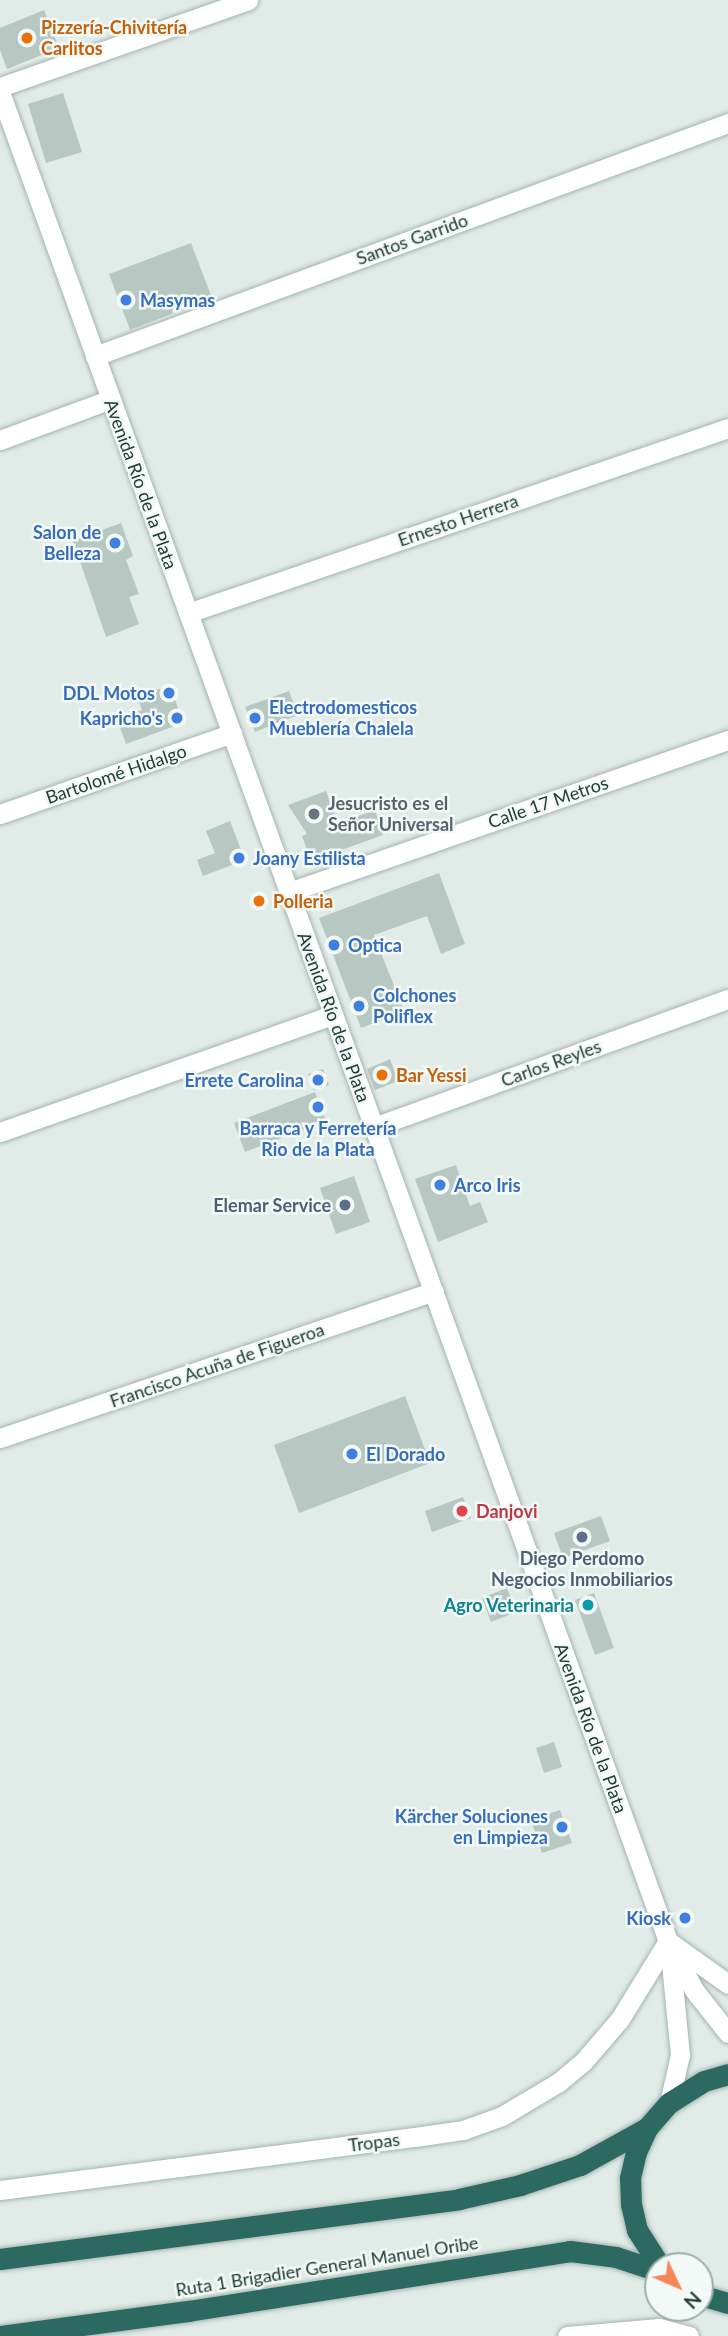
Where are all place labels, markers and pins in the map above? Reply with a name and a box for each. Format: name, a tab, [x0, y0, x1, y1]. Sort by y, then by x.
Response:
place label: Pizzería-Chivitería Carlitos	[41, 17, 187, 60]
marker: Pizzería-Chivitería Carlitos	[19, 30, 35, 46]
place label: Masymas	[140, 289, 215, 311]
marker: Masymas	[118, 292, 134, 308]
place label: Salon de Belleza	[33, 522, 101, 564]
marker: Salon de Belleza	[107, 535, 123, 551]
place label: DDL Motos	[62, 682, 155, 704]
marker: DDL Motos	[161, 685, 177, 701]
place label: Electrodomesticos Mueblería Chalela	[269, 697, 417, 740]
place label: Kapricho's	[80, 707, 163, 729]
marker: Kapricho's	[169, 710, 185, 726]
marker: Electrodomesticos Mueblería Chalela	[247, 710, 263, 726]
place label: Jesucristo es el Señor Universal	[328, 793, 454, 836]
marker: Jesucristo es el Señor Universal	[306, 806, 322, 822]
place label: Joany Estilista	[253, 847, 366, 869]
marker: Joany Estilista	[231, 850, 247, 866]
place label: Polleria	[273, 890, 333, 912]
marker: Polleria	[251, 893, 267, 909]
place label: Optica	[348, 934, 402, 956]
marker: Optica	[326, 937, 342, 953]
place label: Colchones Poliflex	[373, 985, 456, 1028]
marker: Colchones Poliflex	[351, 998, 367, 1014]
place label: Bar Yessi	[396, 1064, 468, 1086]
marker: Bar Yessi	[374, 1067, 390, 1083]
place label: Errete Carolina	[184, 1069, 304, 1091]
marker: Errete Carolina	[310, 1072, 326, 1088]
marker: Barraca y Ferretería Rio de la Plata	[310, 1099, 326, 1115]
place label: Barraca y Ferretería Rio de la Plata	[239, 1118, 397, 1160]
place label: Arco Iris	[454, 1174, 521, 1196]
marker: Arco Iris	[432, 1177, 448, 1193]
place label: Elemar Service	[213, 1194, 331, 1216]
marker: Elemar Service	[337, 1197, 353, 1213]
place label: El Dorado	[366, 1443, 445, 1465]
marker: El Dorado	[344, 1446, 360, 1462]
place label: Danjovi	[476, 1500, 537, 1522]
marker: Danjovi	[454, 1503, 470, 1519]
marker: Diego Perdomo Negocios Inmobiliarios	[574, 1529, 590, 1545]
place label: Diego Perdomo Negocios Inmobiliarios	[491, 1548, 673, 1590]
place label: Agro Veterinaria	[443, 1594, 574, 1616]
marker: Agro Veterinaria	[580, 1597, 596, 1613]
place label: Kärcher Soluciones en Limpieza	[394, 1806, 548, 1848]
marker: Kärcher Soluciones en Limpieza	[554, 1819, 570, 1835]
place label: Kiosk	[626, 1907, 671, 1929]
marker: Kiosk	[677, 1910, 693, 1926]

